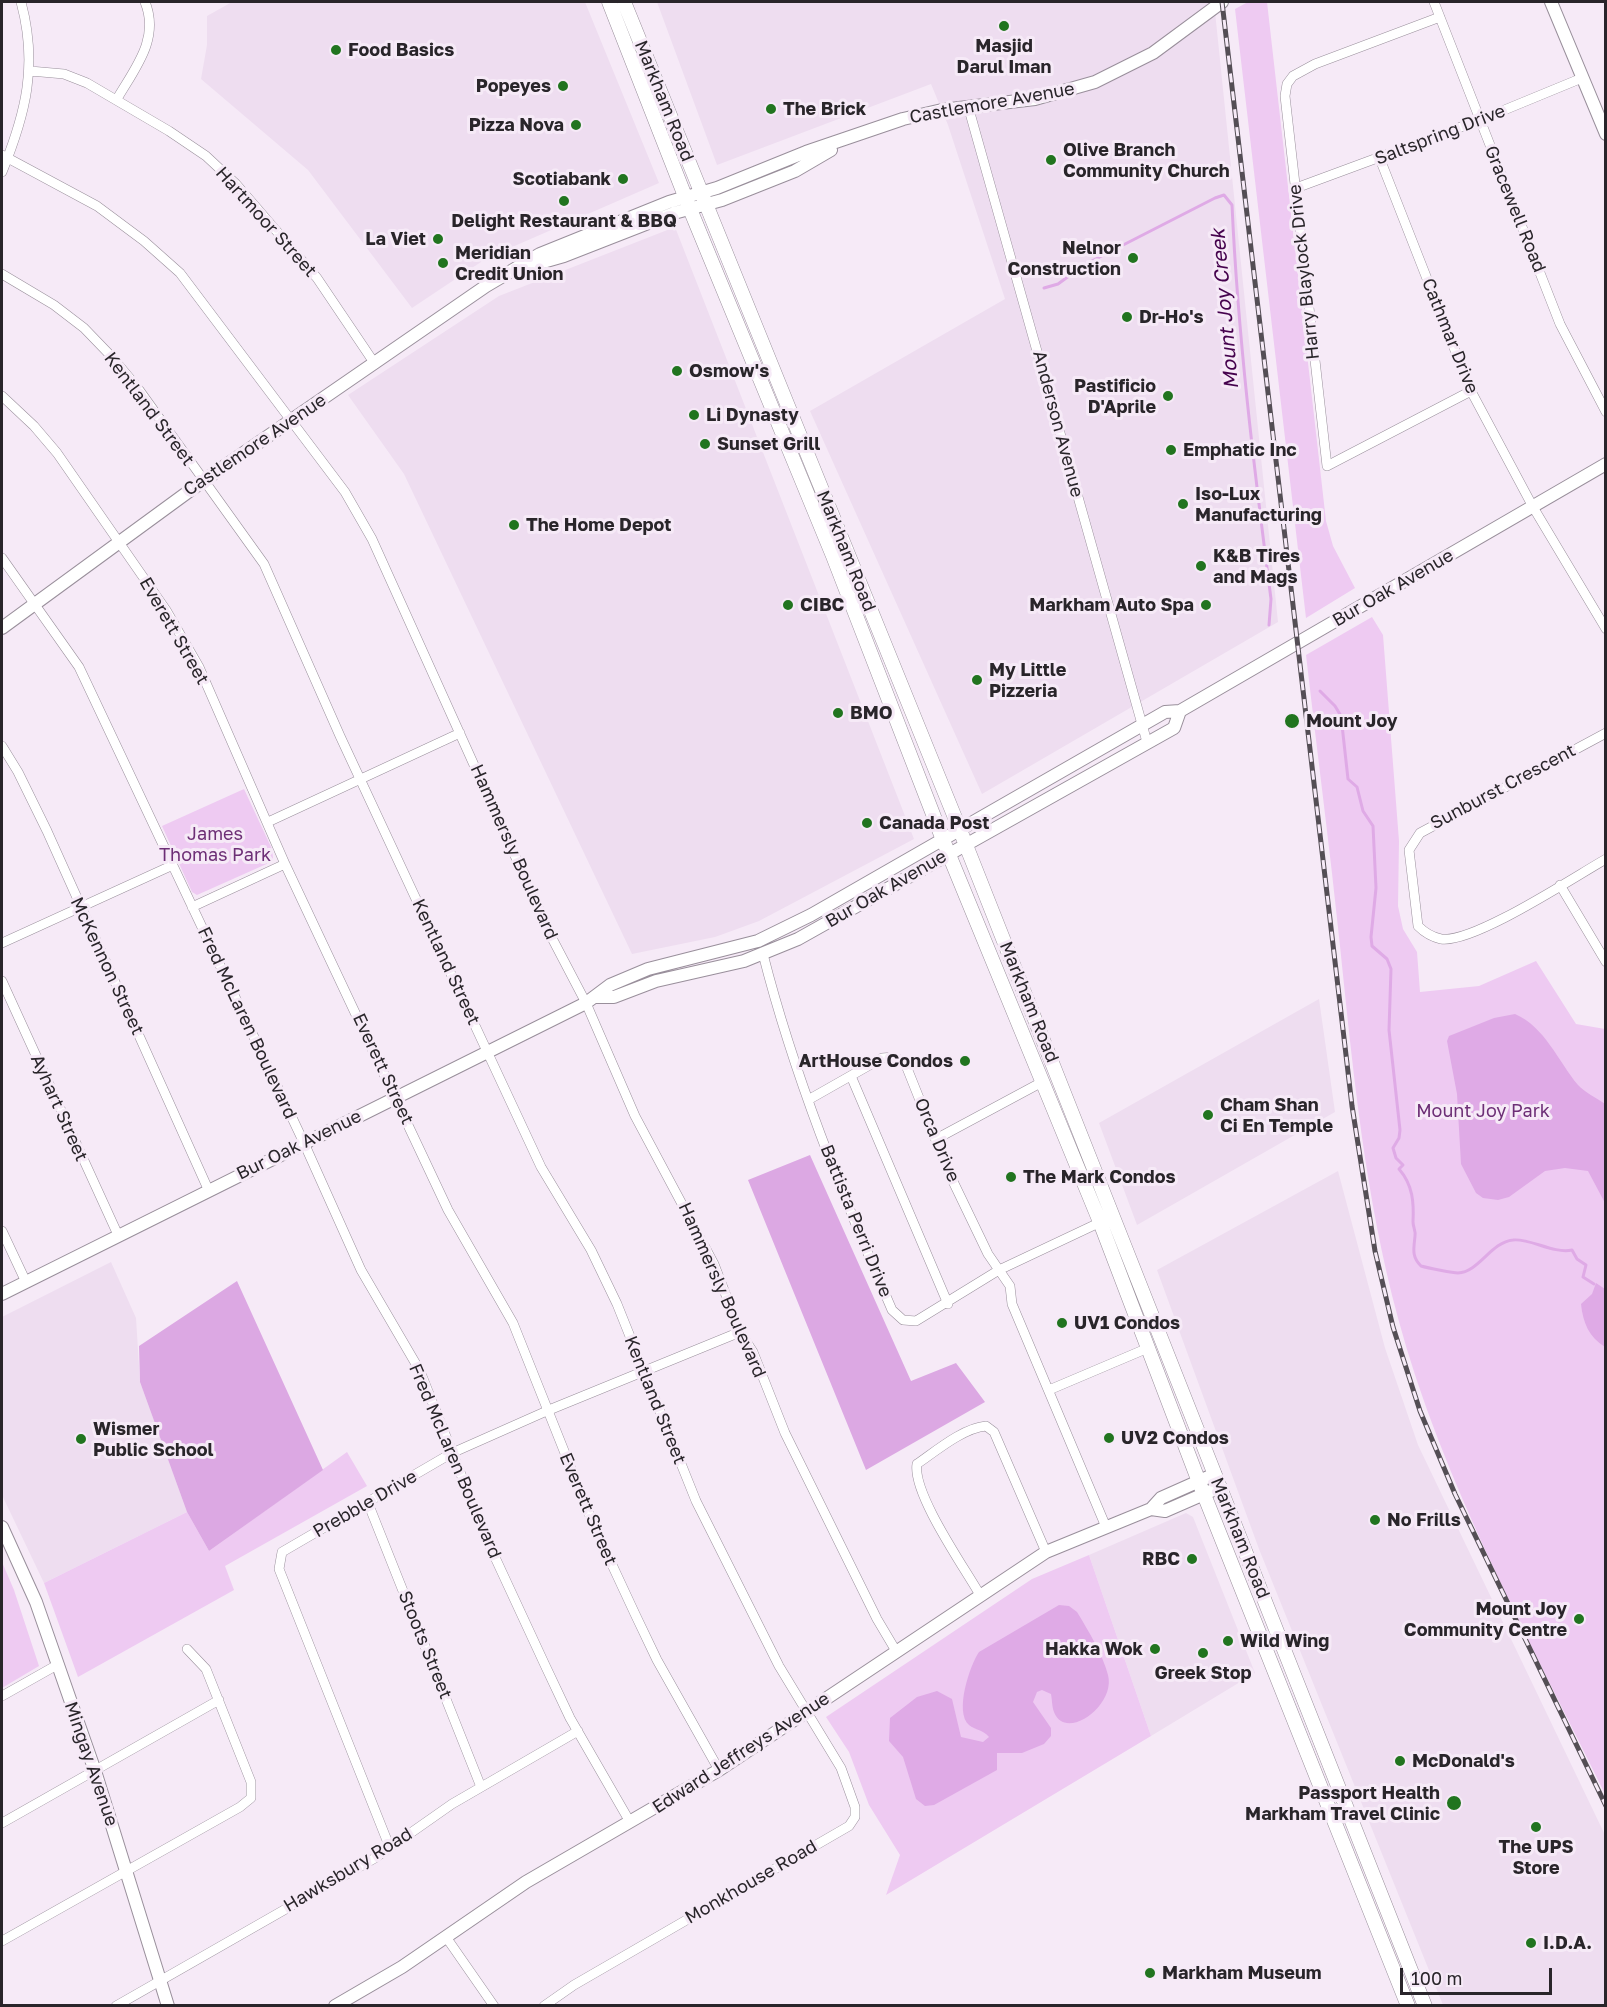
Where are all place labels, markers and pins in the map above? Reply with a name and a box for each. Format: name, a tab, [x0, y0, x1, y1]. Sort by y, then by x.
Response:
marker: Masjid Darul Iman	[997, 19, 1011, 33]
place label: Masjid Darul Iman	[957, 35, 1051, 78]
place label: Food Basics	[348, 39, 454, 61]
marker: Food Basics	[329, 43, 343, 57]
place label: Popeyes	[476, 75, 551, 97]
marker: Popeyes	[556, 79, 570, 93]
place label: The Brick	[783, 98, 866, 120]
marker: The Brick	[764, 102, 778, 116]
place label: Pizza Nova	[469, 114, 564, 136]
marker: Pizza Nova	[569, 118, 583, 132]
place label: Olive Branch Community Church	[1063, 139, 1230, 182]
marker: Olive Branch Community Church	[1044, 153, 1058, 167]
place label: Scotiabank	[512, 168, 611, 190]
marker: Scotiabank	[616, 172, 630, 186]
marker: Delight Restaurant & BBQ	[557, 194, 571, 208]
place label: Delight Restaurant & BBQ	[451, 210, 677, 232]
place label: La Viet	[365, 228, 426, 250]
marker: La Viet	[431, 232, 445, 246]
place label: Nelnor Construction	[1007, 237, 1121, 280]
place label: Meridian Credit Union	[455, 242, 564, 284]
marker: Nelnor Construction	[1126, 251, 1140, 265]
marker: Meridian Credit Union	[436, 256, 450, 270]
place label: Dr-Ho's	[1139, 306, 1204, 328]
marker: Dr-Ho's	[1120, 310, 1134, 324]
place label: Osmow's	[689, 360, 769, 382]
marker: Osmow's	[670, 364, 684, 378]
place label: Pastificio D'Aprile	[1074, 375, 1156, 418]
marker: Pastificio D'Aprile	[1161, 389, 1175, 403]
place label: Li Dynasty	[706, 404, 799, 426]
marker: Li Dynasty	[687, 408, 701, 422]
place label: Sunset Grill	[717, 433, 820, 455]
marker: Sunset Grill	[698, 437, 712, 451]
place label: Emphatic Inc	[1183, 439, 1297, 461]
marker: Emphatic Inc	[1164, 443, 1178, 457]
place label: Iso-Lux Manufacturing	[1195, 483, 1322, 526]
marker: Iso-Lux Manufacturing	[1176, 497, 1190, 511]
place label: The Home Depot	[526, 514, 672, 536]
marker: The Home Depot	[507, 518, 521, 532]
place label: K&B Tires and Mags	[1213, 545, 1300, 588]
marker: K&B Tires and Mags	[1194, 559, 1208, 573]
place label: CIBC	[800, 594, 844, 616]
place label: Markham Auto Spa	[1029, 594, 1194, 616]
marker: CIBC	[781, 598, 795, 612]
marker: Markham Auto Spa	[1199, 598, 1213, 612]
place label: My Little Pizzeria	[989, 659, 1066, 702]
marker: My Little Pizzeria	[970, 673, 984, 687]
place label: BMO	[850, 702, 893, 724]
marker: BMO	[831, 706, 845, 720]
place label: Mount Joy	[1306, 710, 1398, 732]
marker: Mount Joy	[1283, 712, 1301, 730]
place label: Canada Post	[879, 812, 989, 834]
marker: Canada Post	[860, 816, 874, 830]
place label: ArtHouse Condos	[799, 1050, 953, 1072]
marker: ArtHouse Condos	[958, 1054, 972, 1068]
place label: Cham Shan Ci En Temple	[1220, 1094, 1333, 1136]
marker: Cham Shan Ci En Temple	[1201, 1108, 1215, 1122]
place label: The Mark Condos	[1023, 1166, 1176, 1188]
marker: The Mark Condos	[1004, 1170, 1018, 1184]
place label: UV1 Condos	[1074, 1312, 1180, 1334]
marker: UV1 Condos	[1055, 1316, 1069, 1330]
place label: Wismer Public School	[93, 1418, 214, 1460]
place label: UV2 Condos	[1121, 1427, 1229, 1449]
marker: UV2 Condos	[1102, 1431, 1116, 1445]
marker: Wismer Public School	[74, 1432, 88, 1446]
place label: No Frills	[1387, 1509, 1461, 1531]
marker: No Frills	[1368, 1513, 1382, 1527]
place label: RBC	[1142, 1548, 1180, 1570]
marker: RBC	[1185, 1552, 1199, 1566]
place label: Mount Joy Community Centre	[1404, 1598, 1567, 1640]
marker: Mount Joy Community Centre	[1572, 1612, 1586, 1626]
place label: Wild Wing	[1240, 1630, 1329, 1652]
marker: Wild Wing	[1221, 1634, 1235, 1648]
place label: Hakka Wok	[1045, 1638, 1143, 1660]
marker: Hakka Wok	[1148, 1642, 1162, 1656]
marker: Greek Stop	[1196, 1646, 1210, 1660]
place label: Greek Stop	[1154, 1662, 1252, 1684]
place label: McDonald's	[1412, 1750, 1515, 1772]
marker: McDonald's	[1393, 1754, 1407, 1768]
place label: Passport Health Markham Travel Clinic	[1245, 1782, 1440, 1824]
marker: Passport Health Markham Travel Clinic	[1445, 1794, 1463, 1812]
marker: The UPS Store	[1529, 1820, 1543, 1834]
place label: The UPS Store	[1499, 1836, 1573, 1878]
place label: I.D.A.	[1543, 1932, 1592, 1954]
marker: I.D.A.	[1524, 1936, 1538, 1950]
place label: Markham Museum	[1162, 1962, 1321, 1984]
marker: Markham Museum	[1143, 1966, 1157, 1980]

